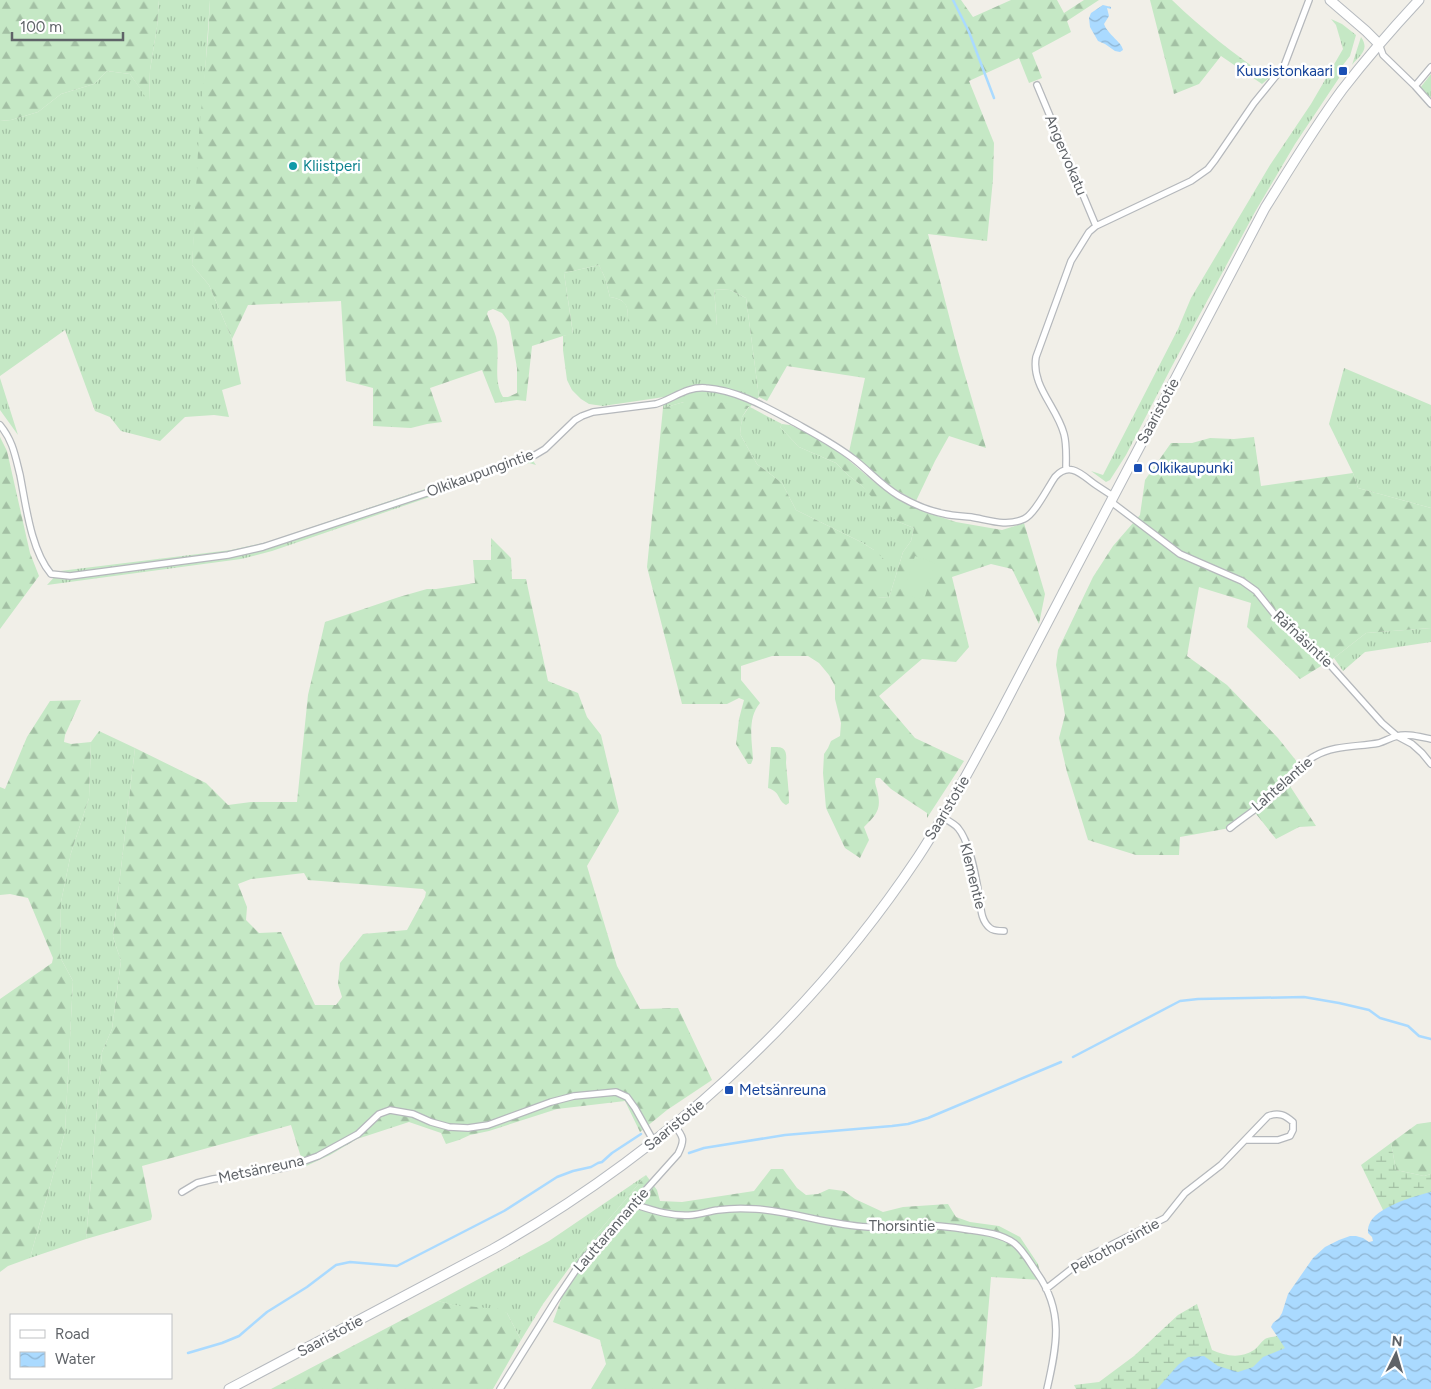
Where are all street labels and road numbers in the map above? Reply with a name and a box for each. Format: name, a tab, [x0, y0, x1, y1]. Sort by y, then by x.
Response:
street label: Angervokatu	[1041, 112, 1091, 198]
street label: Saaristotie	[1133, 375, 1183, 447]
street label: Olkikaupungintie	[424, 445, 536, 501]
street label: Räfnäsintie	[1270, 607, 1336, 671]
street label: Lahtelantie	[1248, 753, 1316, 815]
street label: Saaristotie	[921, 773, 973, 843]
street label: Klementie	[956, 841, 990, 911]
street label: Saaristotie	[640, 1095, 708, 1155]
street label: Metsänreuna	[216, 1151, 306, 1187]
street label: Lauttarannantie	[570, 1184, 652, 1276]
street label: Peltothorsintie	[1068, 1214, 1162, 1278]
street label: Thorsintie	[869, 1217, 935, 1235]
street label: Saaristotie	[294, 1311, 366, 1361]

